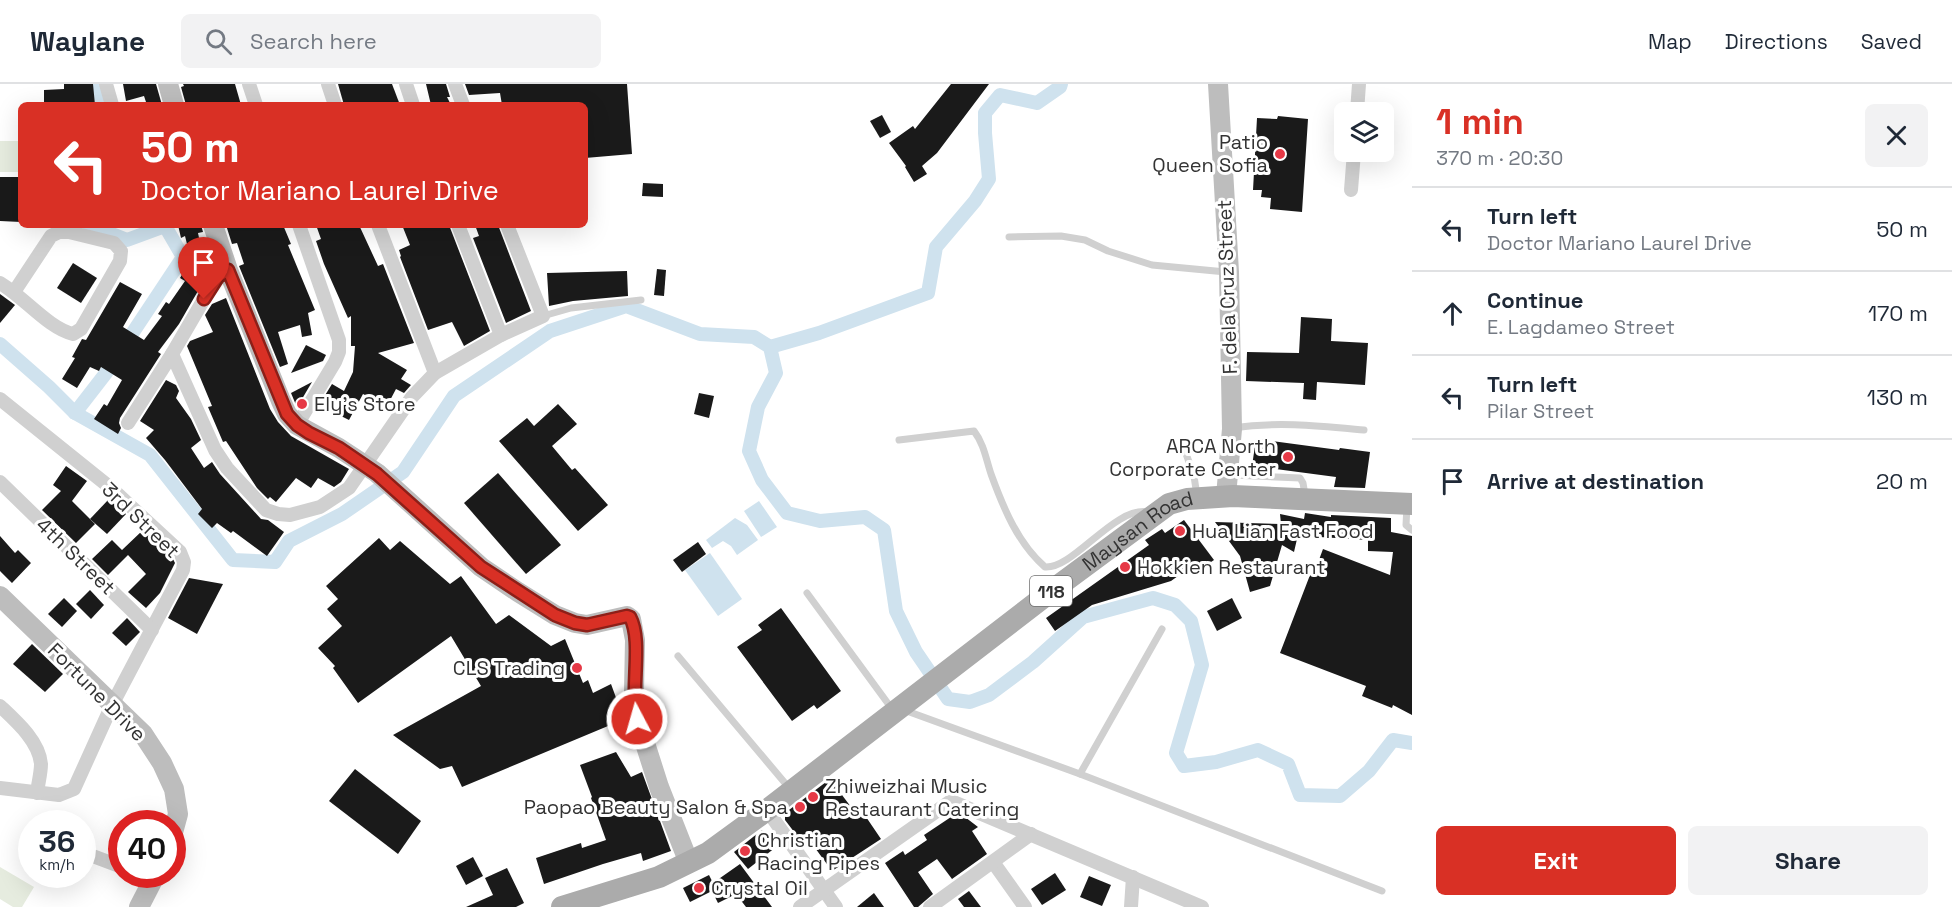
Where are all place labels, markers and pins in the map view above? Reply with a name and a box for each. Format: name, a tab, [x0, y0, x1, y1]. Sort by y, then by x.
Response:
place label: Patio Queen Sofia	[1152, 129, 1268, 178]
marker: Patio Queen Sofia	[1273, 147, 1287, 161]
pin	[178, 237, 229, 299]
place label: Ely's Store	[314, 391, 416, 417]
marker: Ely's Store	[295, 397, 309, 411]
place label: ARCA North Corporate Center	[1109, 433, 1276, 482]
marker: ARCA North Corporate Center	[1281, 450, 1295, 464]
place label: Hua Lian Fast Food	[1192, 518, 1374, 544]
marker: Hua Lian Fast Food	[1173, 524, 1187, 538]
place label: Hokkien Restaurant	[1137, 554, 1325, 580]
marker: Hokkien Restaurant	[1118, 560, 1132, 574]
place label: CLS Trading	[453, 655, 565, 681]
marker: CLS Trading	[570, 661, 584, 675]
place label: Zhiweizhai Music Restaurant Catering	[825, 773, 1019, 822]
marker: Zhiweizhai Music Restaurant Catering	[806, 790, 820, 804]
place label: Paopao Beauty Salon & Spa	[524, 794, 788, 820]
marker: Paopao Beauty Salon & Spa	[793, 800, 807, 814]
place label: Christian Racing Pipes	[757, 827, 880, 876]
marker: Christian Racing Pipes	[738, 844, 752, 858]
place label: Crystal Oil	[711, 875, 808, 901]
marker: Crystal Oil	[692, 881, 706, 895]

